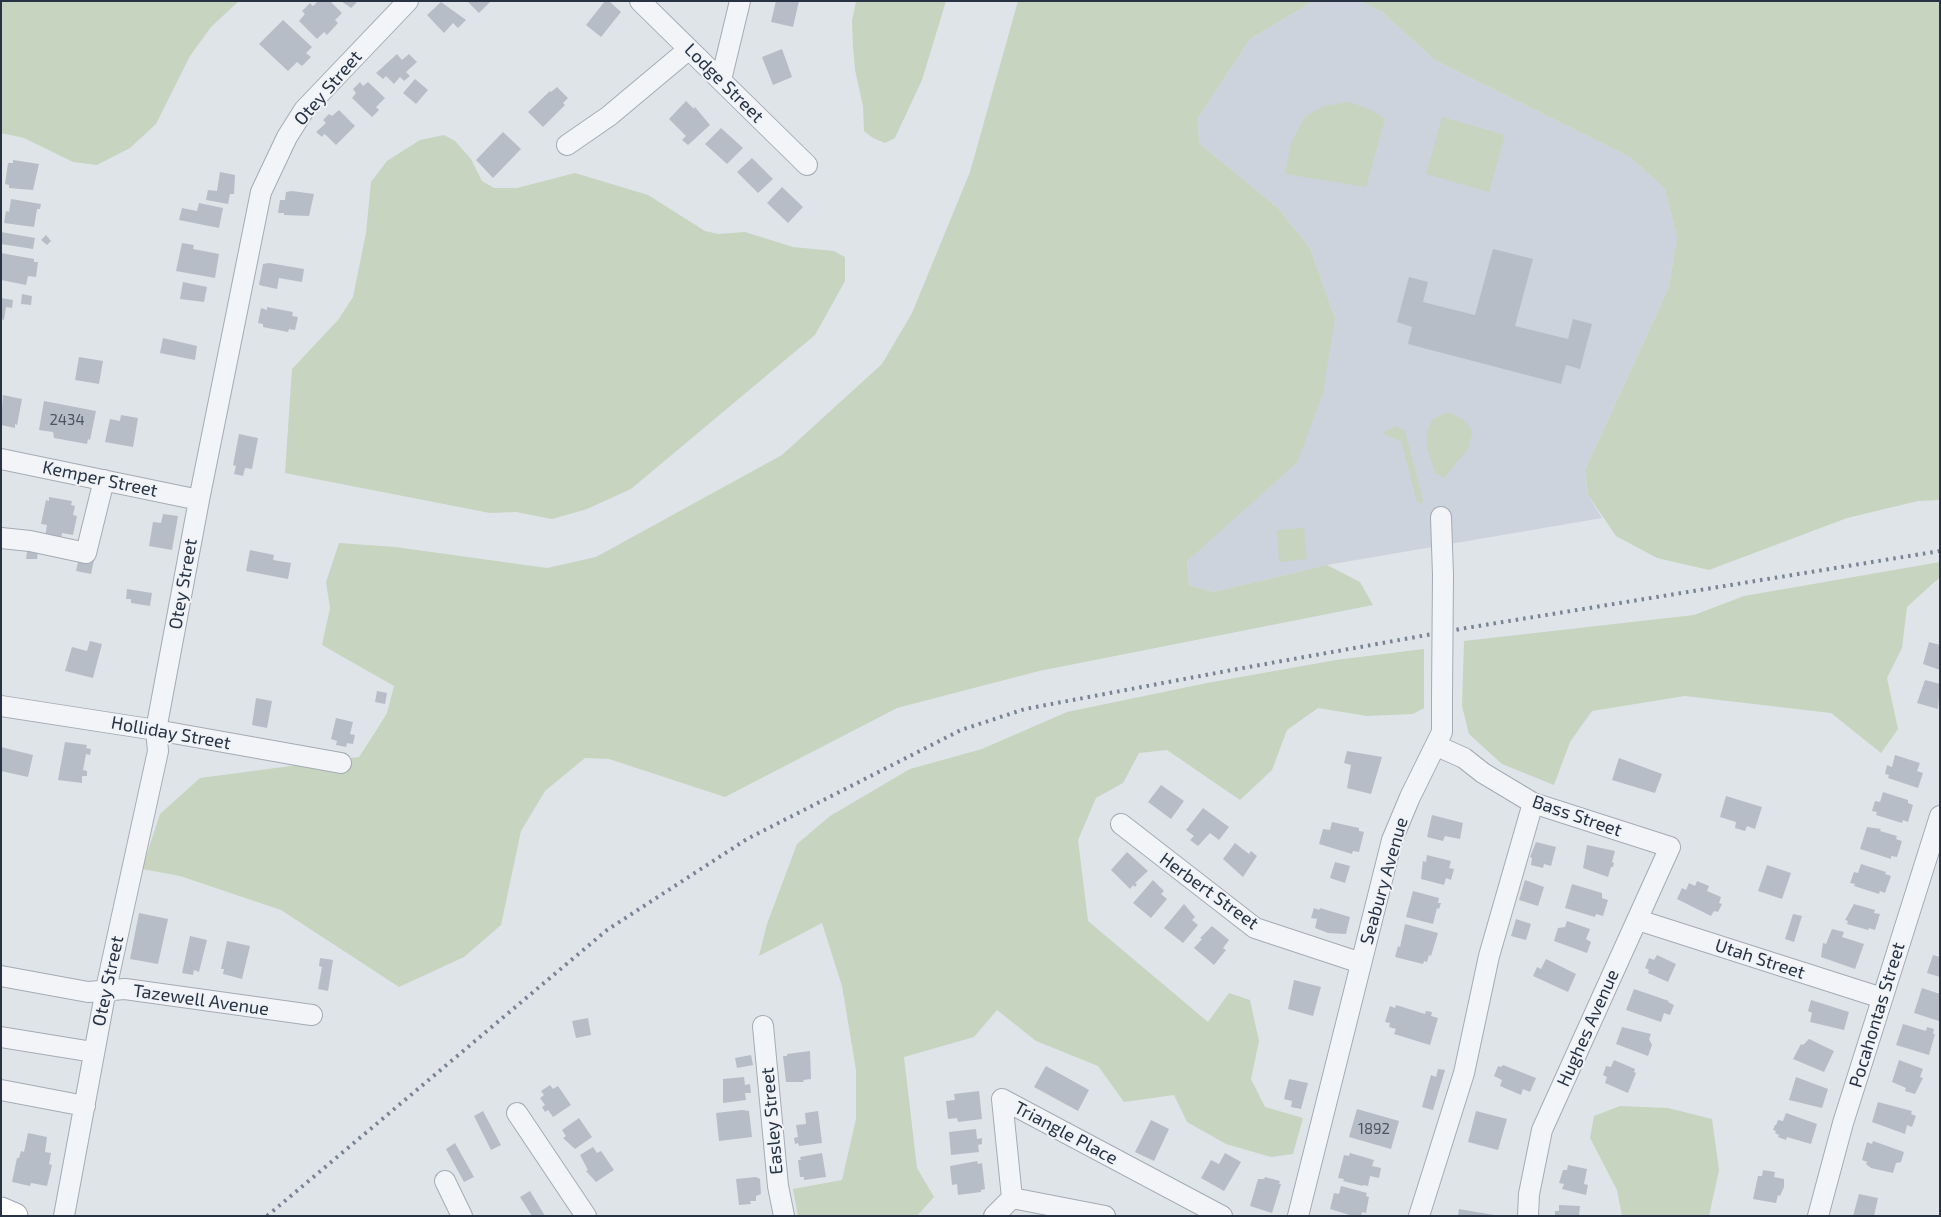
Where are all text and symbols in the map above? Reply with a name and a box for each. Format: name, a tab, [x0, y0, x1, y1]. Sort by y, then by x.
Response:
street label: Lodge Street	[680, 39, 768, 127]
street label: Otey Street	[290, 46, 366, 130]
house number: 2434	[49, 411, 85, 429]
street label: Kemper Street	[40, 456, 160, 502]
street label: Otey Street	[164, 537, 202, 631]
street label: Holliday Street	[109, 712, 233, 754]
street label: Bass Street	[1529, 791, 1625, 841]
street label: Seabury Avenue	[1356, 815, 1412, 947]
street label: Herbert Street	[1155, 848, 1263, 934]
street label: Otey Street	[88, 934, 128, 1028]
street label: Utah Street	[1712, 934, 1808, 984]
street label: Pocahontas Street	[1845, 940, 1909, 1090]
street label: Hughes Avenue	[1553, 966, 1623, 1090]
street label: Tazewell Avenue	[132, 980, 270, 1020]
street label: Easley Street	[757, 1066, 787, 1176]
street label: Triangle Place	[1011, 1097, 1121, 1169]
house number: 1892	[1358, 1120, 1390, 1138]

